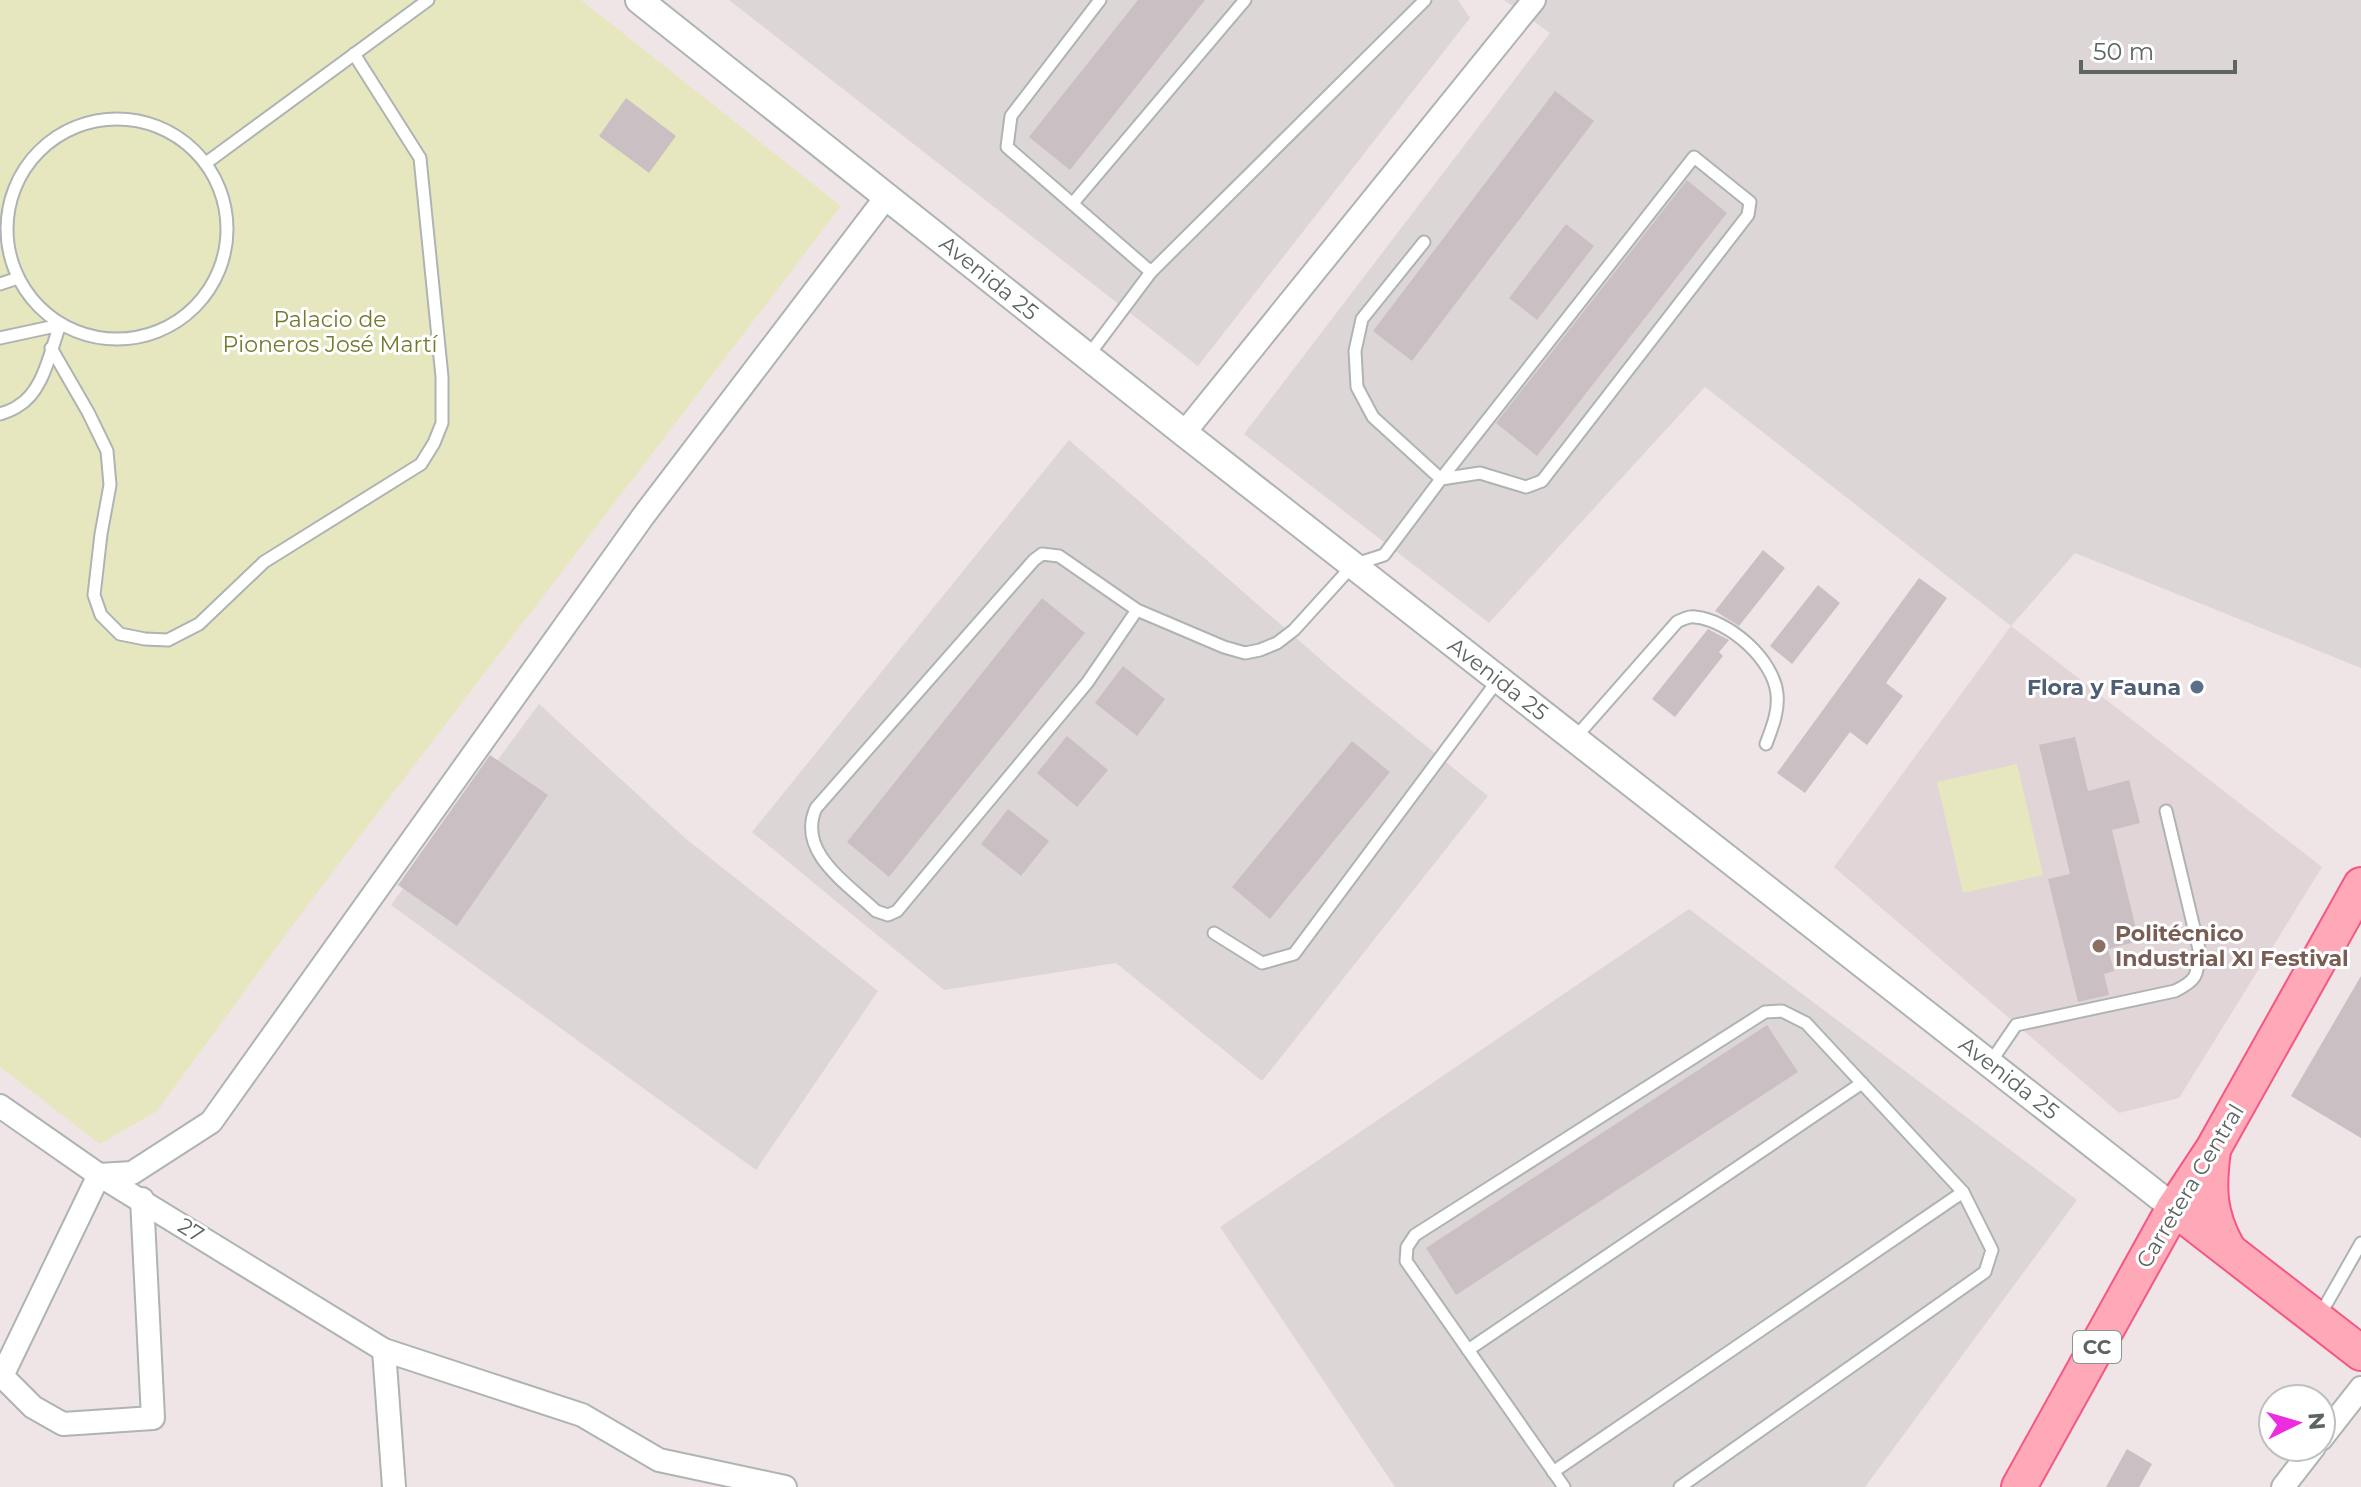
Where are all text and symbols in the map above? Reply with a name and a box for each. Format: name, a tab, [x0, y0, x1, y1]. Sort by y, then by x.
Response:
scale bar	[2081, 24, 2235, 74]
text: 50 m	[2093, 37, 2154, 66]
street label: Avenida 25	[934, 230, 1044, 326]
park label: Palacio de Pioneros José Martí	[222, 306, 439, 358]
street label: Avenida 25	[1443, 632, 1553, 726]
place label: Flora y Fauna	[2027, 674, 2181, 701]
marker: Flora y Fauna	[2188, 678, 2206, 696]
place label: Politécnico Industrial XI Festival	[2115, 920, 2349, 972]
marker: Politécnico Industrial XI Festival	[2090, 937, 2108, 955]
street label: Avenida 25	[1954, 1031, 2064, 1125]
street label: Carretera Central	[2130, 1099, 2250, 1273]
street label: 27	[173, 1212, 209, 1248]
road number: CC	[2073, 1331, 2121, 1363]
north arrow	[2257, 1383, 2337, 1463]
text: N	[2302, 1411, 2331, 1431]

